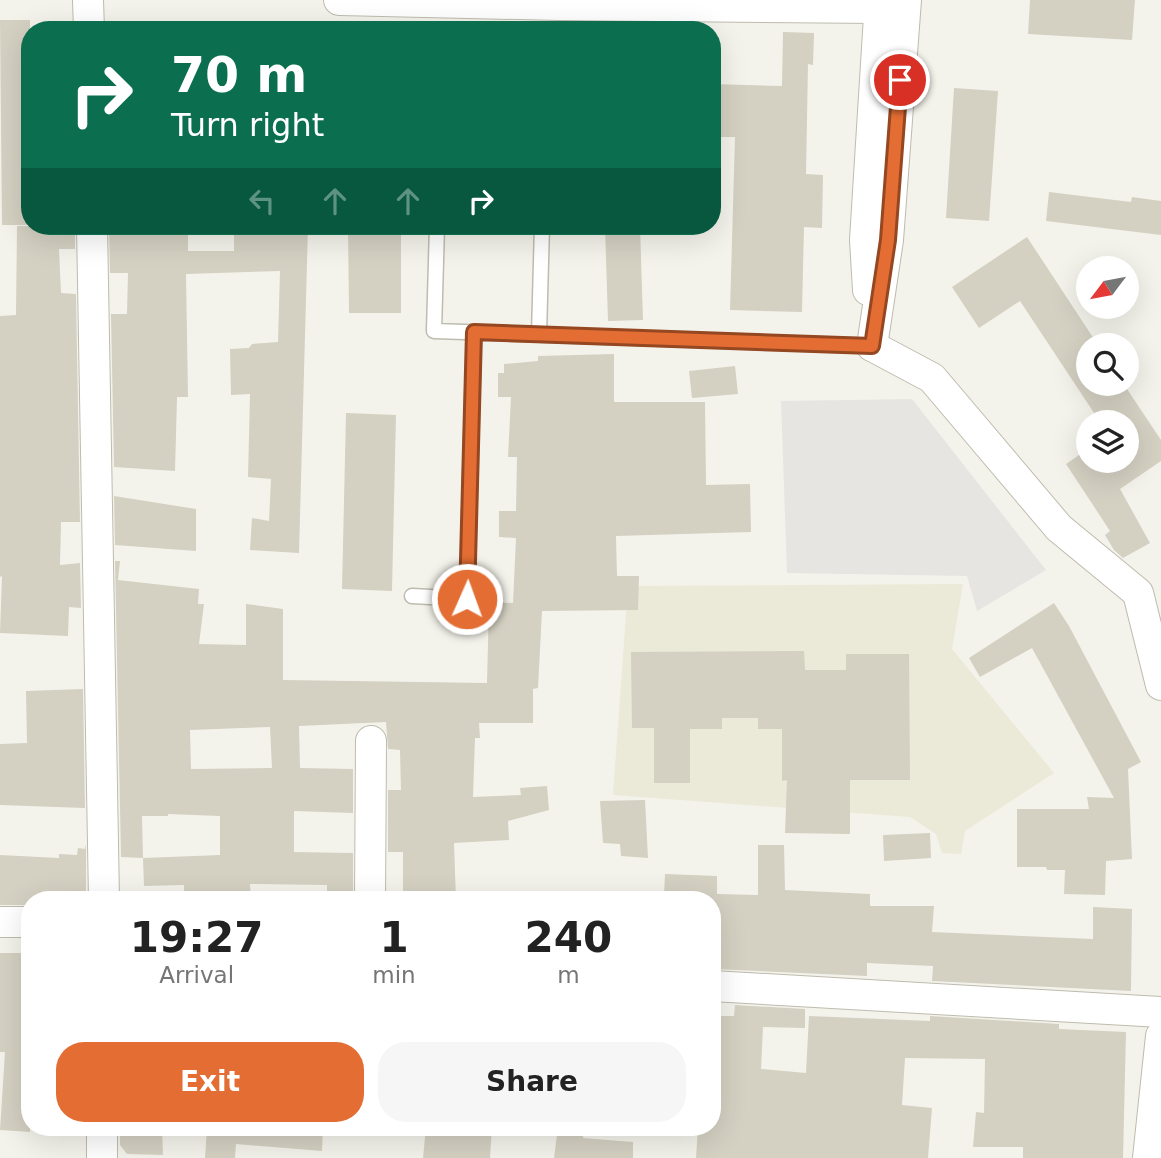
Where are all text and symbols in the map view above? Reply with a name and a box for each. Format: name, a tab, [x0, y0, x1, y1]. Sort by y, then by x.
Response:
text: 70 m	[171, 47, 307, 104]
icon: right	[56, 49, 147, 140]
pin	[870, 50, 930, 110]
icon: arrive	[881, 61, 919, 99]
text: Turn right	[171, 106, 324, 144]
icon: left	[243, 182, 281, 220]
icon: ahead	[316, 182, 354, 220]
icon: ahead	[389, 182, 427, 220]
icon: right	[462, 182, 500, 220]
north arrow	[1076, 256, 1139, 318]
map controls	[1076, 256, 1139, 473]
button: search	[1076, 333, 1139, 396]
button: layers	[1076, 410, 1139, 473]
position arrow	[430, 562, 504, 636]
text: 19:27	[130, 913, 264, 962]
text: 1	[379, 913, 409, 962]
text: 240	[525, 913, 612, 962]
text: Arrival	[159, 962, 234, 988]
text: min	[372, 962, 416, 988]
text: m	[557, 962, 580, 988]
button: Exit	[56, 1042, 364, 1122]
button: Share	[378, 1042, 686, 1122]

